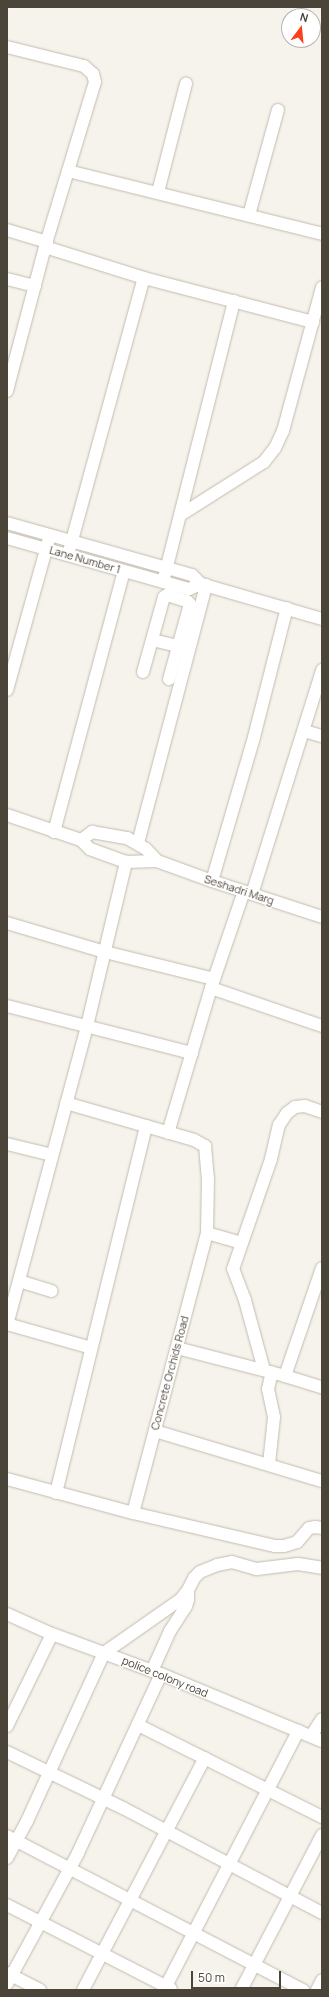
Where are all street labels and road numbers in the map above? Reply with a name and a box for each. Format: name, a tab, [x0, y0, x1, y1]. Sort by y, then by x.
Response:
street label: Lane Number 1	[48, 544, 122, 576]
street label: Seshadri Marg	[202, 873, 276, 907]
street label: Concrete Orchids Road	[148, 1314, 192, 1432]
street label: police colony road	[120, 1654, 210, 1700]

